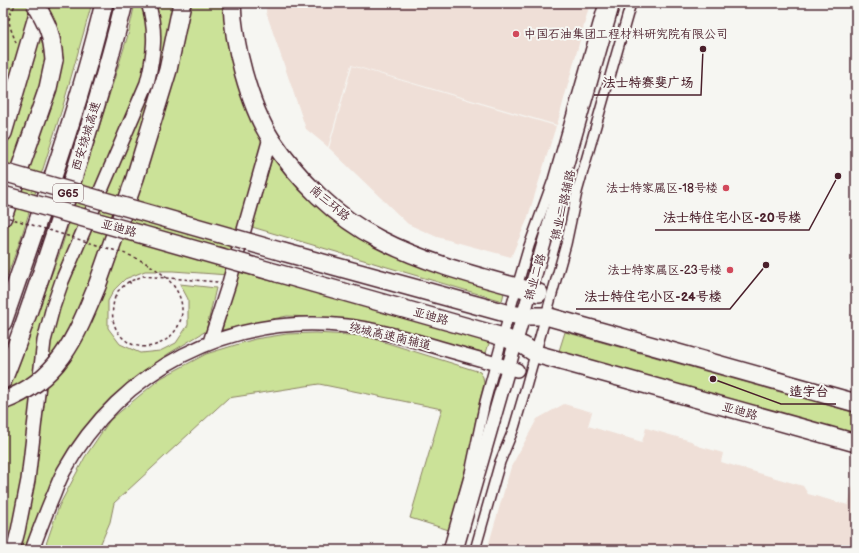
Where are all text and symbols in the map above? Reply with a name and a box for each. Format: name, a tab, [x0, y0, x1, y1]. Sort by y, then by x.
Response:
place label: 中国石油集团工程材料研究院有限公司	[524, 27, 728, 42]
marker: 中国石油集团工程材料研究院有限公司	[511, 29, 521, 39]
callout: 法士特赛斐广场	[594, 70, 701, 95]
text: 法士特赛斐广场	[602, 75, 694, 91]
street label: 西安绕城高速	[69, 100, 104, 173]
street label: 锦业二路辅路	[548, 168, 579, 242]
place label: 法士特家属区-18号楼	[606, 181, 718, 196]
street label: 南三环路	[306, 182, 353, 225]
marker: 法士特家属区-18号楼	[721, 183, 731, 193]
road number: G65	[53, 184, 83, 202]
callout: 法士特住宅小区-20号楼	[655, 205, 809, 230]
text: 法士特住宅小区-20号楼	[663, 210, 801, 226]
street label: 亚迪路	[99, 216, 138, 241]
street label: 锦业二路	[522, 252, 549, 302]
place label: 法士特家属区-23号楼	[607, 263, 722, 278]
marker: 法士特家属区-23号楼	[725, 265, 735, 275]
callout: 法士特住宅小区-24号楼	[576, 284, 730, 309]
text: 法士特住宅小区-24号楼	[584, 289, 722, 305]
street label: 亚迪路	[411, 304, 450, 329]
street label: 绕城高速南辅道	[347, 320, 433, 353]
callout: 造字台	[781, 379, 836, 404]
text: 造字台	[789, 384, 829, 400]
street label: 亚迪路	[720, 399, 759, 424]

